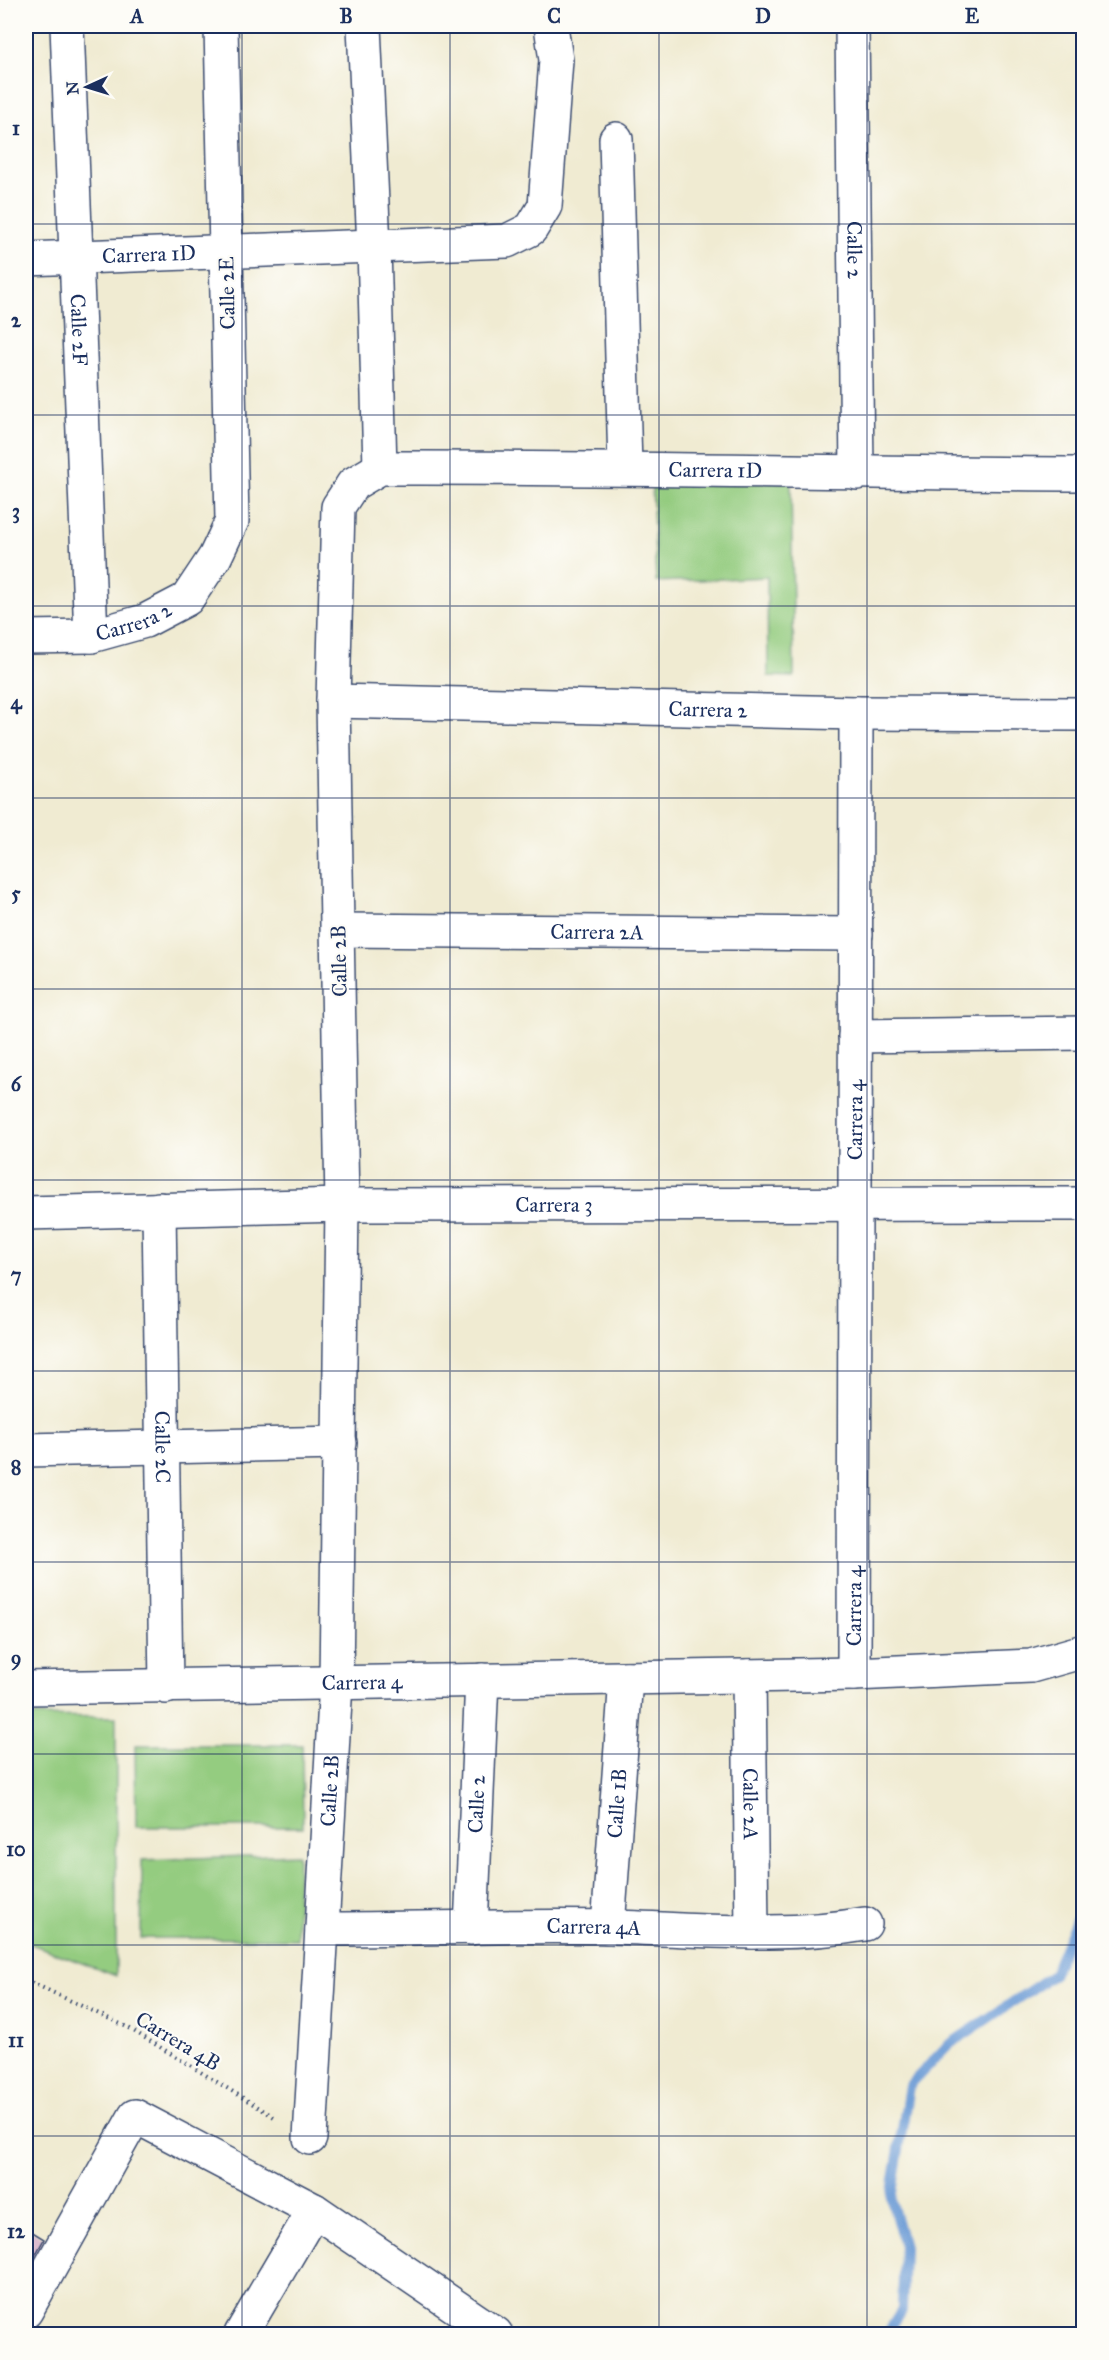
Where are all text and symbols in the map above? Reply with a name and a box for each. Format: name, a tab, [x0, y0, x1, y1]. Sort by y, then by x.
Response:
text: A	[128, 4, 144, 28]
text: B	[339, 4, 353, 28]
text: C	[547, 4, 561, 28]
text: D	[755, 4, 771, 28]
text: E	[965, 4, 980, 28]
north arrow	[57, 57, 117, 117]
text: N	[63, 80, 82, 95]
text: 1	[12, 116, 20, 140]
street label: Calle 2	[841, 221, 868, 280]
street label: Carrera 1D	[102, 240, 196, 269]
street label: Calle 2E	[213, 256, 241, 330]
street label: Calle 2F	[65, 293, 93, 366]
text: 2	[11, 308, 22, 332]
street label: Carrera 1D	[668, 456, 762, 484]
text: 3	[12, 499, 20, 524]
street label: Carrera 2	[93, 596, 177, 647]
text: 4	[10, 690, 22, 715]
street label: Carrera 2	[668, 696, 748, 724]
text: 5	[11, 881, 21, 905]
street label: Carrera 2A	[550, 919, 644, 945]
street label: Calle 2B	[325, 925, 353, 997]
text: 6	[11, 1072, 23, 1096]
street label: Carrera 4	[842, 1078, 868, 1160]
street label: Carrera 3	[515, 1192, 593, 1218]
text: 7	[11, 1263, 22, 1287]
street label: Calle 2C	[149, 1411, 176, 1483]
text: 8	[11, 1455, 21, 1479]
street label: Carrera 4	[841, 1564, 867, 1646]
text: 9	[11, 1646, 21, 1671]
street label: Carrera 4	[321, 1669, 404, 1696]
street label: Calle 2B	[315, 1754, 345, 1827]
street label: Calle 1B	[601, 1767, 632, 1839]
street label: Calle 2A	[737, 1768, 764, 1840]
street label: Calle 2	[462, 1774, 491, 1834]
text: 10	[6, 1837, 26, 1861]
street label: Carrera 4A	[547, 1913, 642, 1941]
street label: Carrera 4B	[131, 2006, 225, 2076]
text: 11	[8, 2028, 24, 2052]
text: 12	[7, 2219, 26, 2243]

